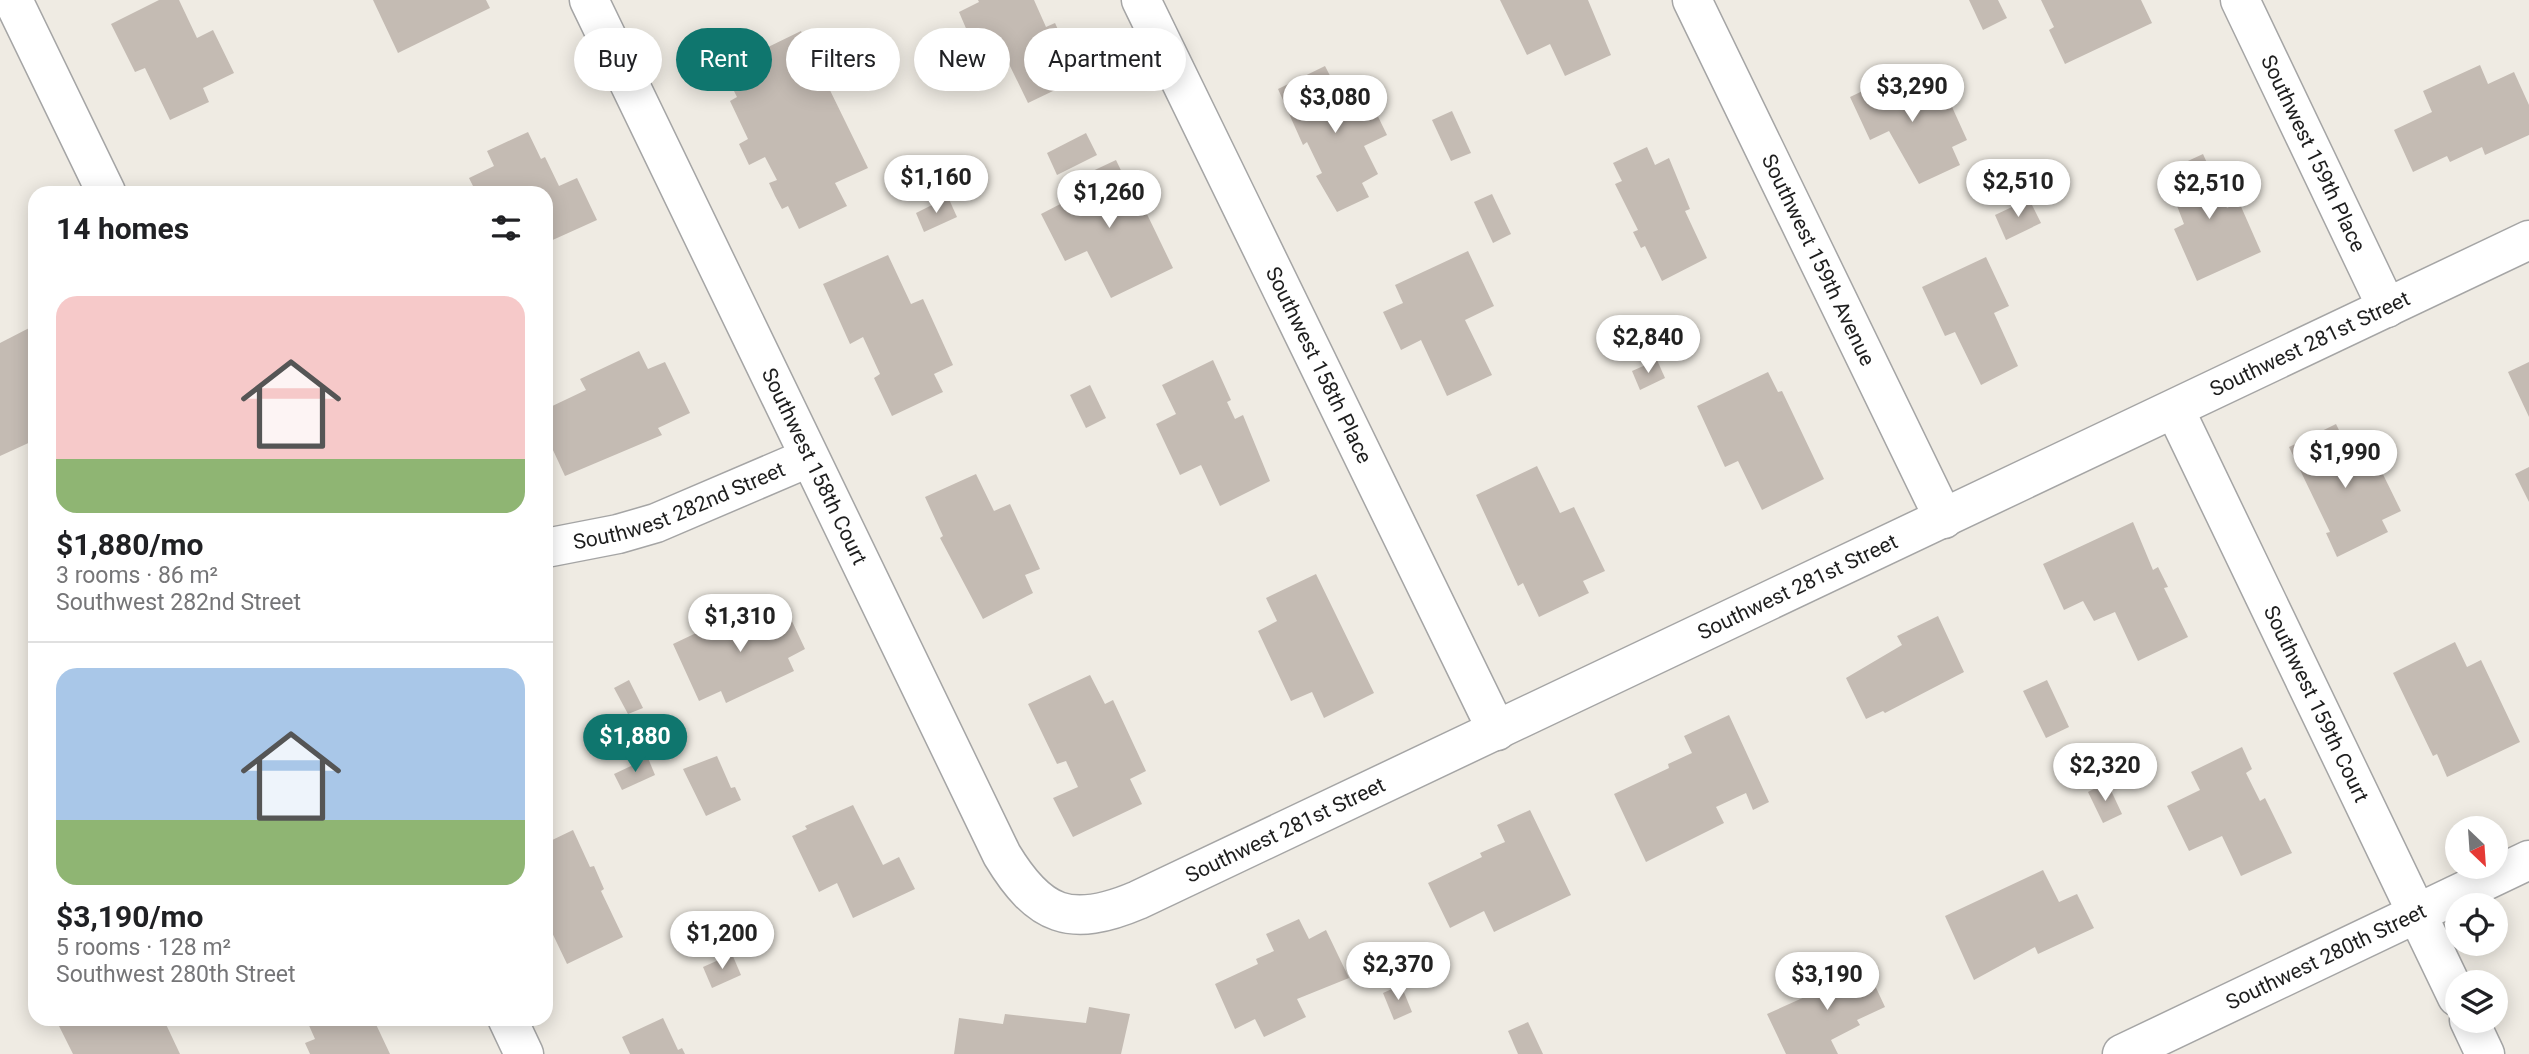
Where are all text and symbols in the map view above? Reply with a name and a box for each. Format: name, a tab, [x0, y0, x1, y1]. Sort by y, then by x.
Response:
chip: Buy	[574, 28, 662, 91]
chip: Rent	[676, 28, 772, 91]
chip: Filters	[786, 28, 900, 91]
chip: New	[914, 28, 1010, 91]
chip: Apartment	[1024, 28, 1186, 91]
street label: Southwest 159th Place	[2256, 51, 2370, 256]
pin: $3,290	[1855, 64, 1969, 124]
text: $3,290	[1876, 73, 1948, 100]
pin: $3,080	[1278, 76, 1392, 135]
text: $3,080	[1299, 84, 1371, 111]
street label: Southwest 159th Avenue	[1757, 150, 1880, 370]
pin: $1,160	[879, 156, 993, 215]
pin: $2,510	[1961, 160, 2075, 219]
pin: $2,510	[2152, 162, 2266, 221]
text: $1,160	[900, 164, 972, 191]
text: $2,510	[1982, 168, 2054, 195]
pin: $1,260	[1052, 170, 1166, 230]
text: $2,510	[2173, 170, 2245, 197]
text: $1,260	[1073, 179, 1145, 206]
icon: filters	[487, 209, 525, 247]
text: 14 homes	[56, 211, 189, 246]
street label: Southwest 158th Place	[1261, 263, 1377, 467]
street label: Southwest 281st Street	[2206, 286, 2414, 402]
pin: $2,840	[1591, 316, 1705, 375]
text: $2,840	[1612, 324, 1684, 351]
icon: home	[228, 341, 354, 467]
street label: Southwest 158th Court	[757, 364, 872, 569]
pin: $1,990	[2288, 430, 2402, 490]
text: $1,990	[2309, 439, 2381, 466]
street label: Southwest 282nd Street	[571, 457, 789, 554]
text: $1,880/mo	[56, 527, 204, 562]
street label: Southwest 281st Street	[1694, 529, 1901, 645]
text: 3 rooms · 86 m²	[56, 562, 218, 589]
text: Southwest 282nd Street	[56, 589, 301, 616]
pin: $1,310	[683, 594, 797, 654]
street label: Southwest 159th Court	[2259, 602, 2374, 806]
text: $1,310	[704, 603, 776, 630]
icon: home	[228, 713, 354, 839]
pin: $1,880	[578, 714, 692, 774]
text: $1,880	[599, 723, 671, 750]
pin: $2,320	[2048, 744, 2162, 803]
text: $2,320	[2069, 752, 2141, 779]
street label: Southwest 281st Street	[1182, 772, 1389, 888]
north arrow	[2445, 816, 2508, 878]
map controls	[2445, 816, 2508, 1033]
button: locate	[2445, 893, 2508, 956]
text: $3,190/mo	[56, 899, 204, 934]
street label: Southwest 280th Street	[2222, 899, 2430, 1015]
pin: $1,200	[665, 912, 779, 971]
text: $1,200	[686, 920, 758, 947]
text: 5 rooms · 128 m²	[56, 934, 231, 961]
pin: $2,370	[1341, 942, 1455, 1002]
text: $2,370	[1362, 951, 1434, 978]
pin: $3,190	[1770, 953, 1884, 1012]
text: Southwest 280th Street	[56, 961, 296, 988]
text: $3,190	[1791, 961, 1863, 988]
button: layers	[2445, 970, 2508, 1033]

